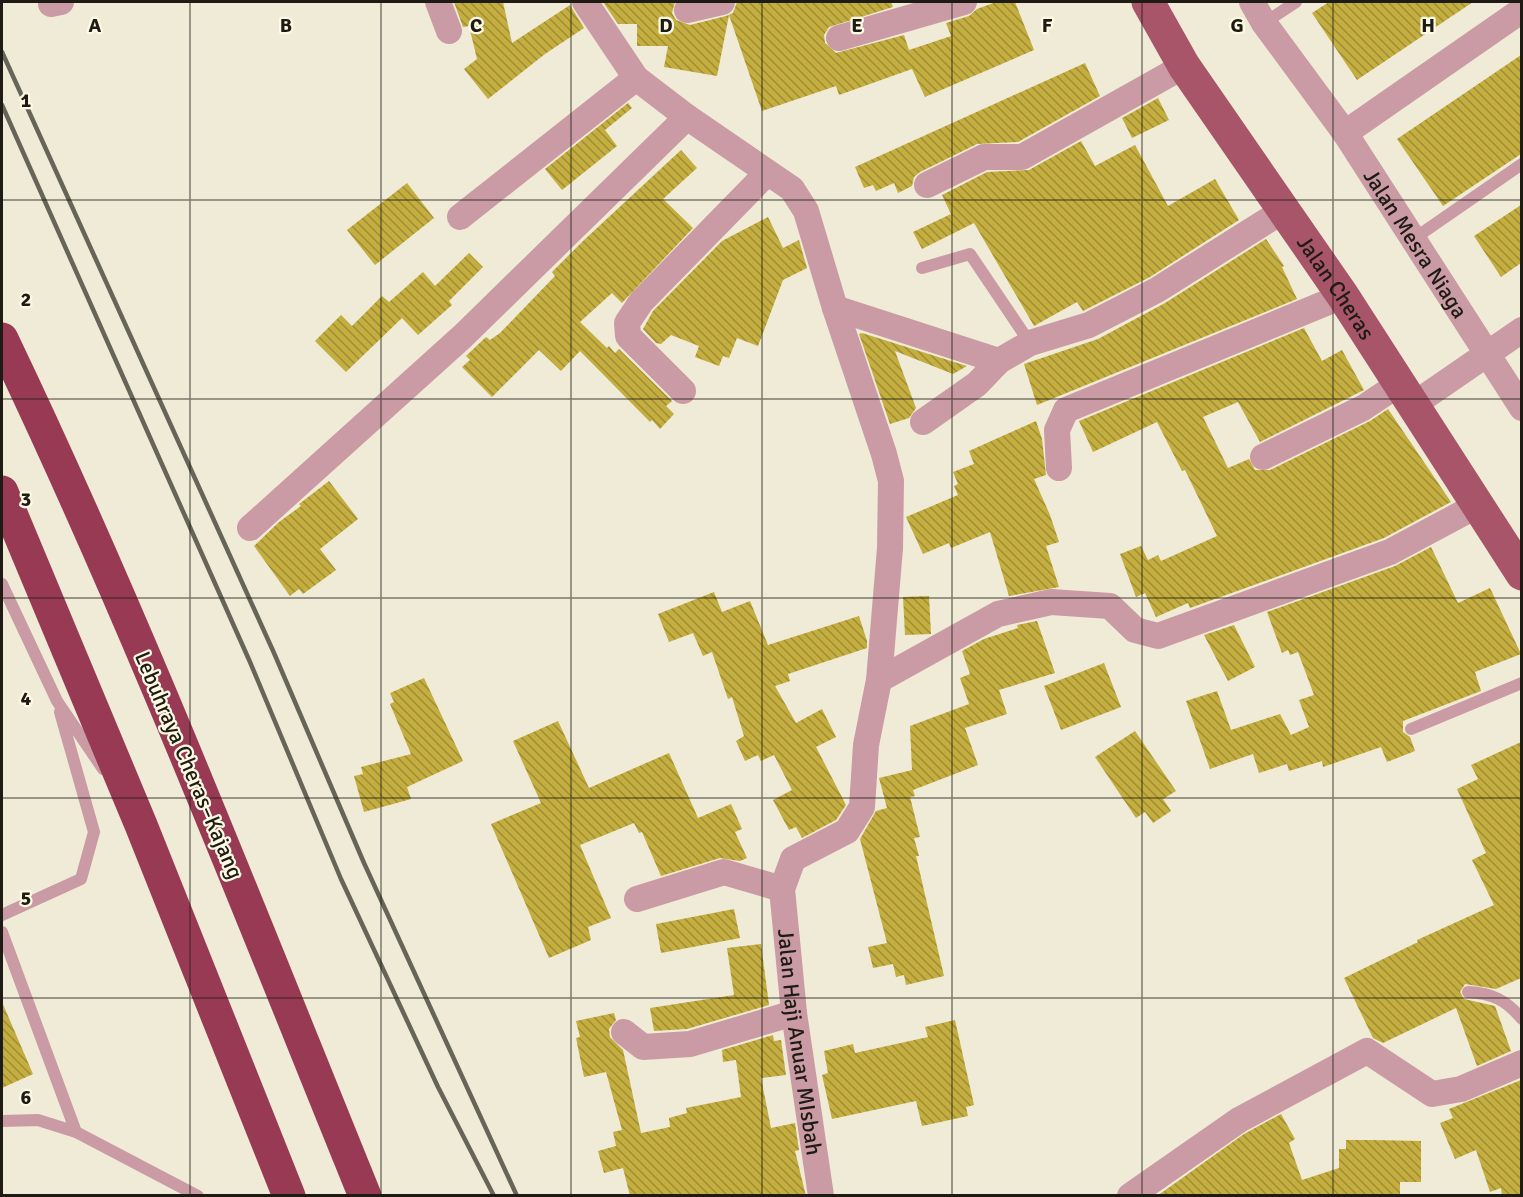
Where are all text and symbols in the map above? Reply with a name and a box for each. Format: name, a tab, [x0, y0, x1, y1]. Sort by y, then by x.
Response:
text: A	[89, 13, 102, 38]
text: B	[280, 13, 292, 38]
text: C	[470, 13, 482, 38]
text: D	[659, 13, 673, 38]
text: E	[851, 13, 863, 38]
text: F	[1042, 13, 1053, 38]
text: G	[1230, 13, 1244, 38]
text: H	[1421, 13, 1435, 38]
text: 1	[21, 88, 32, 113]
street label: Jalan Mesra Niaga	[1358, 164, 1474, 323]
street label: Jalan Cheras	[1292, 230, 1381, 344]
text: 2	[21, 287, 31, 312]
text: 3	[21, 487, 31, 512]
street label: Lebuhraya Cheras–Kajang	[129, 647, 249, 883]
text: 4	[21, 686, 32, 711]
text: 5	[21, 886, 31, 911]
street label: Jalan Haji Anuar MIsbah	[772, 927, 828, 1157]
text: 6	[21, 1085, 32, 1110]

